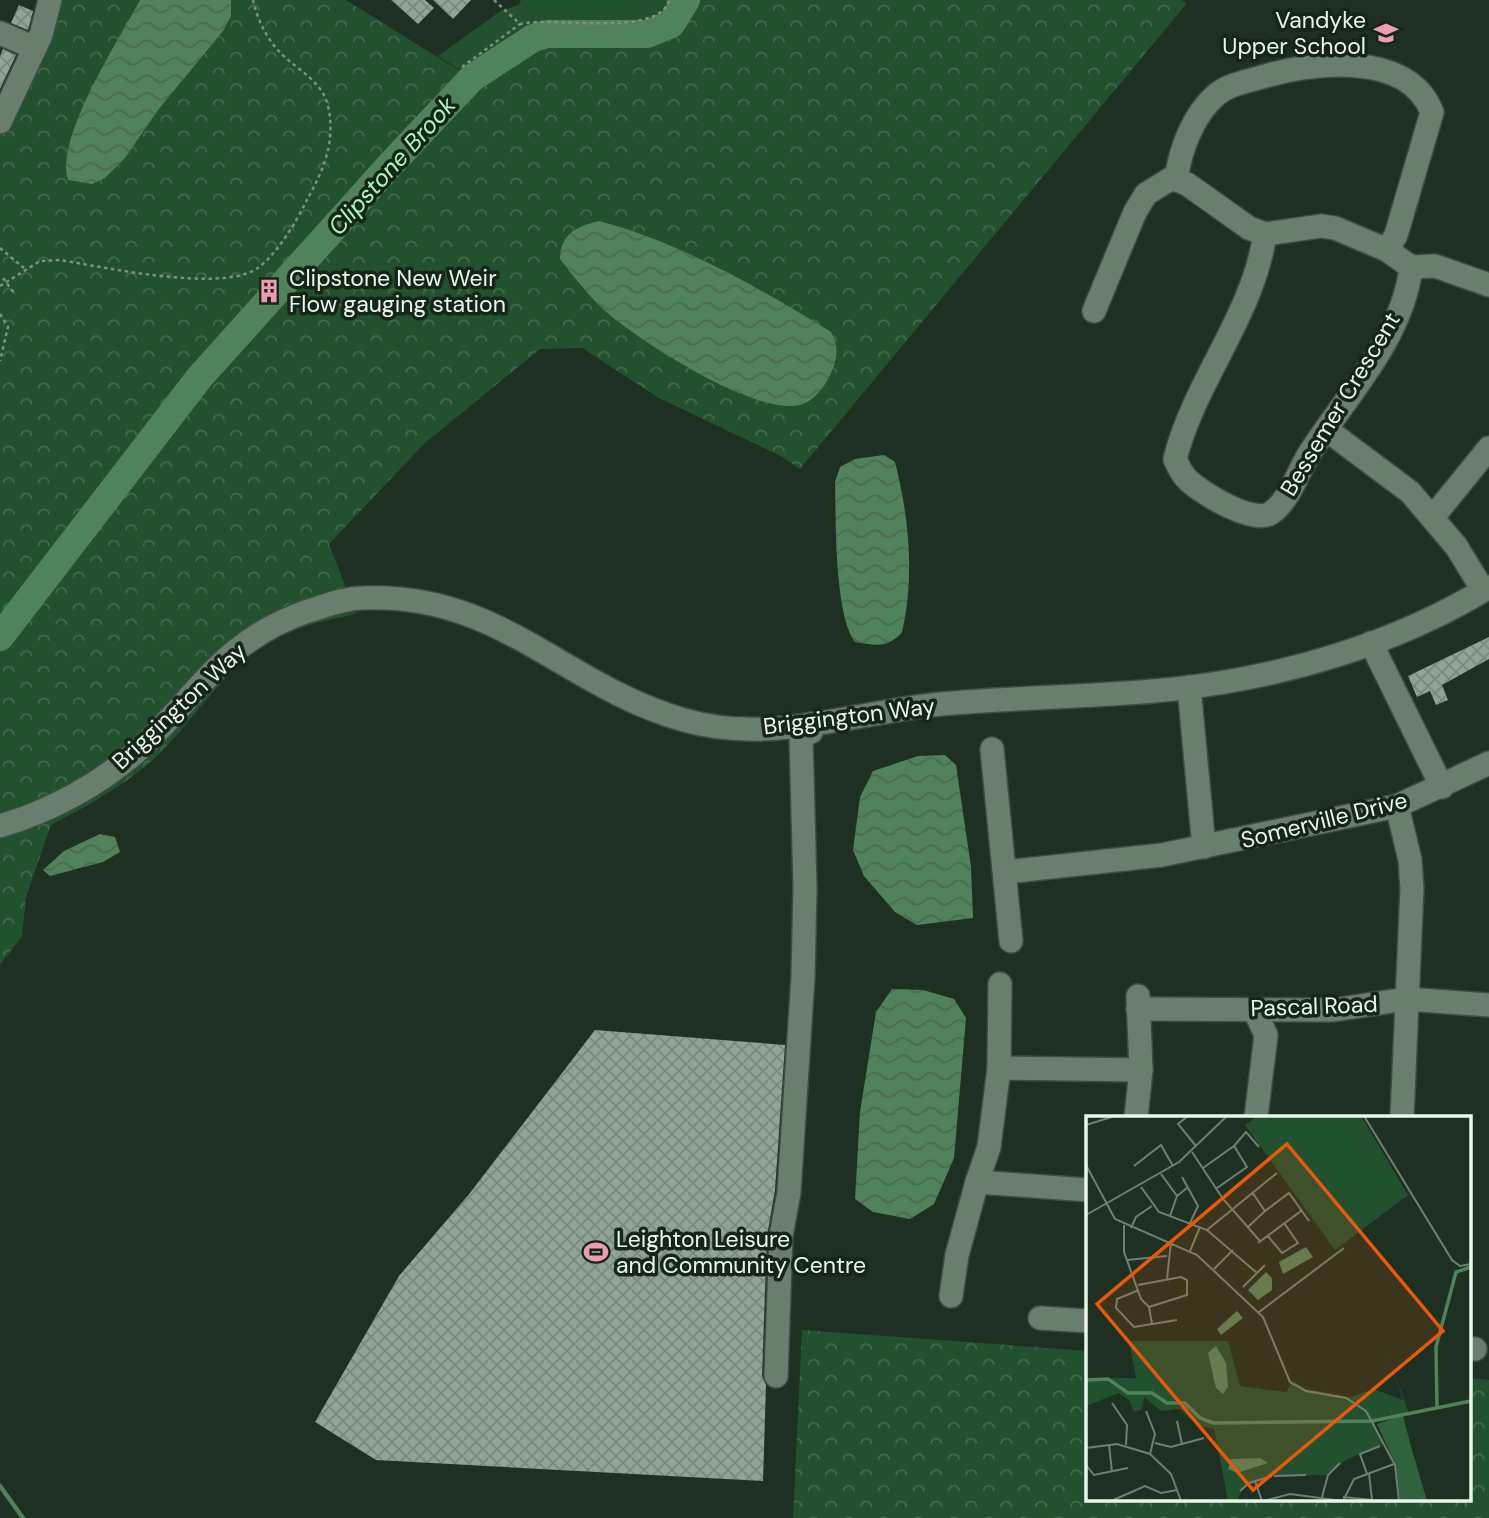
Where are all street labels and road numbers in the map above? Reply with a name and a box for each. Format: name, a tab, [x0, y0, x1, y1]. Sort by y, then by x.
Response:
street label: Bessemer Crescent	[1273, 307, 1407, 501]
street label: Briggington Way	[106, 636, 253, 776]
street label: Briggington Way	[761, 691, 937, 741]
street label: Somerville Drive	[1238, 785, 1410, 855]
street label: Pascal Road	[1250, 989, 1378, 1023]

